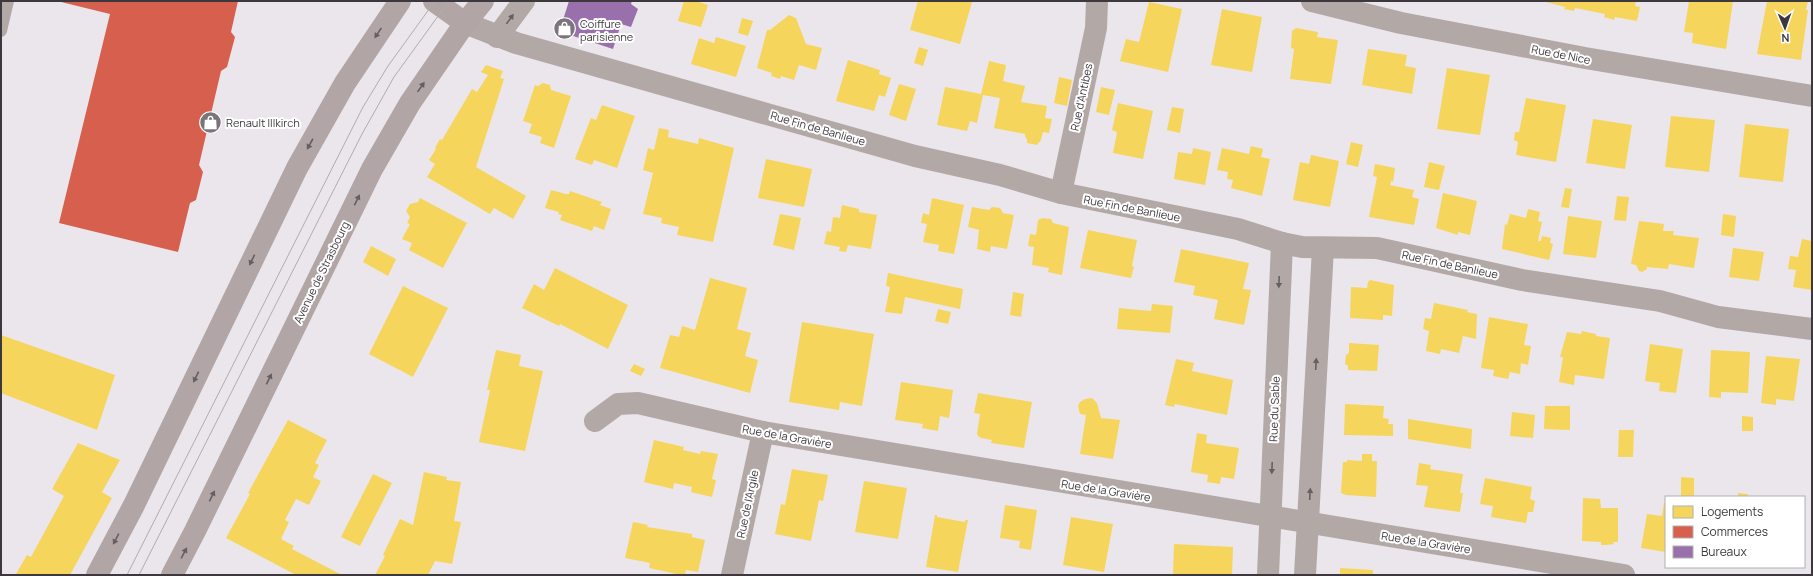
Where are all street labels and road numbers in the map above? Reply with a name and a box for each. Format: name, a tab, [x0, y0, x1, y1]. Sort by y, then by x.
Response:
street label: Rue de Nice	[1530, 41, 1592, 67]
street label: Rue d'Antibes	[1067, 62, 1096, 132]
street label: Rue Fin de Banlieue	[769, 107, 868, 149]
street label: Rue Fin de Banlieue	[1082, 191, 1182, 225]
street label: Avenue de Strasbourg	[290, 219, 352, 325]
street label: Rue Fin de Banlieue	[1401, 246, 1500, 282]
street label: Rue du Sable	[1265, 375, 1283, 442]
street label: Rue de la Gravière	[741, 421, 833, 451]
street label: Rue de l'Argile	[732, 468, 762, 539]
street label: Rue de la Gravière	[1060, 476, 1152, 505]
street label: Rue de la Gravière	[1380, 528, 1472, 557]

